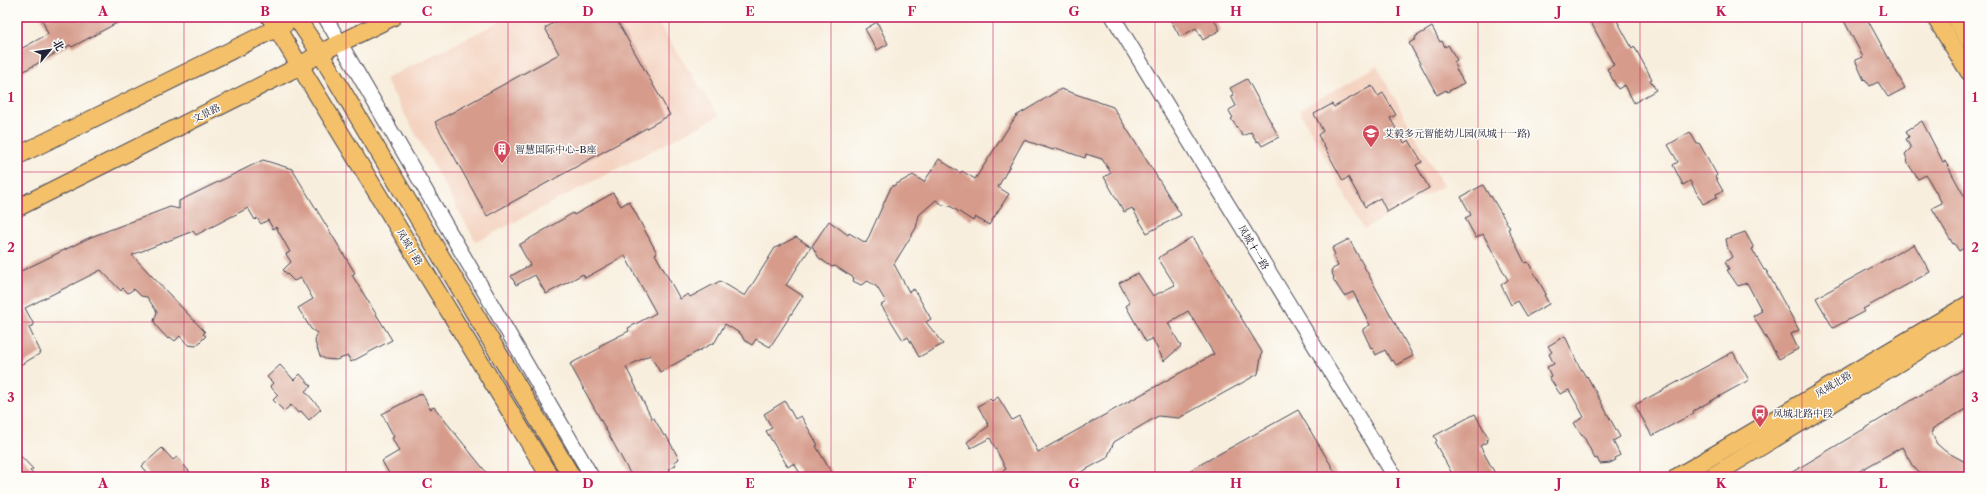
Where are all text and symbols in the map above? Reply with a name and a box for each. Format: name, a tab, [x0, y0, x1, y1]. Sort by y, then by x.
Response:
text: A	[97, 3, 109, 19]
text: B	[260, 3, 270, 19]
text: C	[422, 3, 432, 19]
text: D	[582, 3, 594, 19]
text: E	[745, 3, 755, 19]
text: F	[908, 3, 917, 19]
text: G	[1068, 3, 1080, 19]
text: H	[1230, 3, 1242, 19]
text: I	[1395, 3, 1401, 19]
text: J	[1554, 3, 1562, 19]
text: K	[1716, 3, 1727, 19]
text: L	[1879, 3, 1888, 19]
north arrow	[30, 30, 70, 70]
text: 北	[50, 37, 68, 53]
text: 1	[8, 89, 14, 105]
text: 1	[1972, 89, 1978, 105]
street label: 文景路	[190, 101, 223, 126]
school or university icon: 艾毅多元智能幼儿园(凤城十一路)	[1361, 123, 1381, 148]
place label: 艾毅多元智能幼儿园(凤城十一路)	[1384, 127, 1530, 140]
building icon: 智慧国际中心-B座	[492, 139, 512, 164]
place label: 智慧国际中心-B座	[515, 143, 597, 156]
street label: 凤城十一路	[1235, 222, 1272, 272]
street label: 凤城十路	[394, 227, 425, 268]
text: 2	[7, 239, 15, 255]
text: 2	[1971, 239, 1979, 255]
street label: 凤城北路	[1813, 369, 1854, 400]
text: 3	[7, 389, 15, 405]
text: 3	[1971, 389, 1979, 405]
bus stop icon: 凤城北路中段	[1750, 403, 1770, 428]
place label: 凤城北路中段	[1773, 407, 1833, 420]
text: A	[97, 475, 109, 491]
text: B	[260, 475, 270, 491]
text: C	[422, 475, 432, 491]
text: D	[582, 475, 594, 491]
text: E	[745, 475, 755, 491]
text: F	[908, 475, 917, 491]
text: G	[1068, 475, 1080, 491]
text: H	[1230, 475, 1242, 491]
text: I	[1395, 475, 1401, 491]
text: J	[1554, 475, 1562, 491]
text: K	[1716, 475, 1727, 491]
text: L	[1879, 475, 1888, 491]

